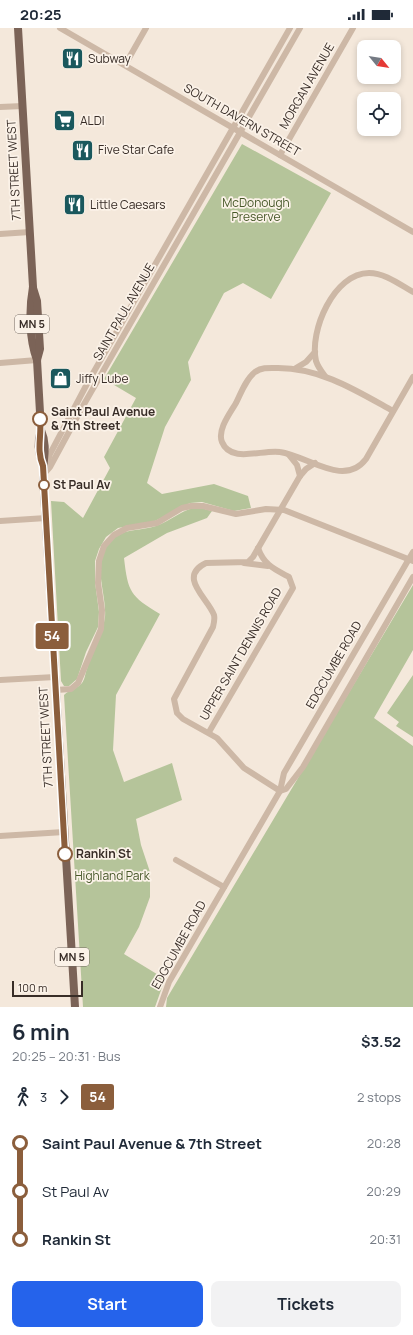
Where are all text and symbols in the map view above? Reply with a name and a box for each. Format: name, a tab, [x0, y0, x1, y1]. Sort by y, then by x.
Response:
text: 20:25	[20, 4, 62, 25]
street label: MORGAN AVENUE	[275, 39, 338, 132]
north arrow	[357, 40, 401, 84]
map controls	[357, 40, 401, 136]
restaurant icon: Subway	[60, 46, 86, 72]
place label: Subway	[88, 50, 132, 67]
street label: SOUTH DAVERN STREET	[181, 79, 304, 160]
button: locate	[357, 92, 401, 136]
supermarket icon: ALDI	[51, 108, 77, 134]
place label: ALDI	[80, 112, 105, 129]
street label: 7TH STREET WEST	[2, 118, 25, 221]
restaurant icon: Five Star Cafe	[69, 137, 95, 163]
place label: Five Star Cafe	[98, 141, 174, 158]
restaurant icon: Little Caesars	[62, 192, 88, 218]
park label: McDonough Preserve	[222, 194, 290, 225]
place label: Little Caesars	[90, 196, 166, 213]
street label: SAINT PAUL AVENUE	[89, 260, 158, 364]
road number: MN 5	[15, 315, 49, 333]
shop icon: Jiffy Lube	[47, 366, 73, 392]
place label: Jiffy Lube	[76, 370, 128, 387]
place label: Saint Paul Avenue & 7th Street	[51, 403, 155, 434]
marker: Saint Paul Avenue & 7th Street	[32, 411, 48, 427]
place label: St Paul Av	[53, 476, 111, 493]
marker: St Paul Av	[38, 479, 50, 491]
street label: UPPER SAINT DENNIS ROAD	[196, 584, 286, 723]
street label: EDGCUMBE ROAD	[302, 618, 366, 712]
line badge: 54	[34, 623, 70, 649]
text: 54	[44, 626, 60, 645]
street label: 7TH STREET WEST	[34, 685, 57, 788]
place label: Rankin St	[76, 845, 131, 862]
marker: Rankin St	[57, 846, 73, 862]
park label: Highland Park	[74, 867, 151, 884]
street label: EDGCUMBE ROAD	[147, 897, 210, 992]
road number: MN 5	[55, 948, 89, 966]
scale bar	[12, 979, 83, 998]
text: 100 m	[18, 980, 47, 995]
text: 6 min	[12, 1017, 70, 1047]
text: $3.52	[361, 1031, 401, 1052]
text: 20:25 – 20:31 · Bus	[12, 1047, 121, 1065]
icon: walk	[12, 1086, 34, 1108]
icon: forward	[53, 1086, 75, 1108]
text: 54	[89, 1087, 106, 1106]
text: 3	[40, 1088, 47, 1106]
text: 2 stops	[357, 1088, 401, 1106]
text: Saint Paul Avenue & 7th Street	[42, 1133, 262, 1154]
text: 20:28	[367, 1134, 401, 1152]
text: St Paul Av	[42, 1181, 109, 1202]
text: 20:29	[366, 1182, 401, 1200]
text: Rankin St	[42, 1229, 111, 1250]
text: 20:31	[370, 1230, 401, 1248]
button: Start	[12, 1281, 203, 1327]
button: Tickets	[211, 1281, 401, 1327]

